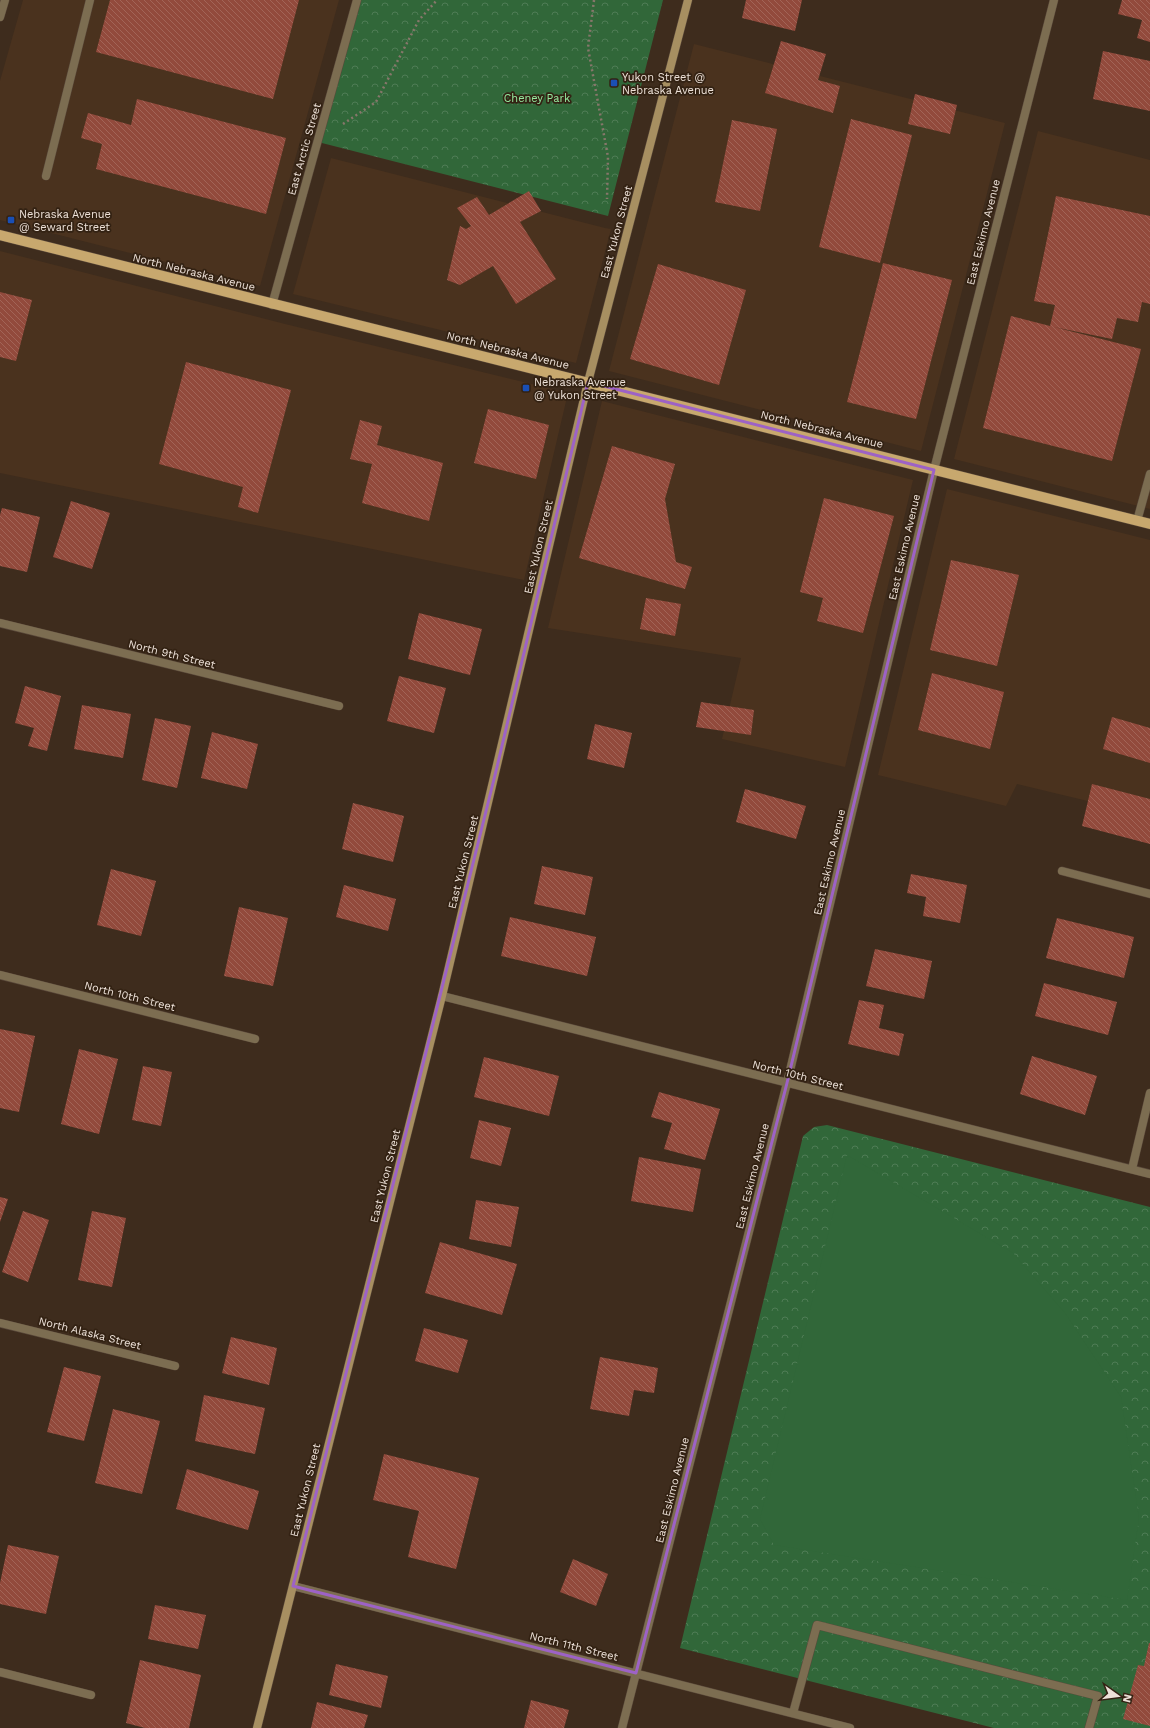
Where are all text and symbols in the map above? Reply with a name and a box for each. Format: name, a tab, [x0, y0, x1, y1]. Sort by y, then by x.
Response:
place label: Yukon Street @ Nebraska Avenue	[622, 71, 714, 97]
marker: Yukon Street @ Nebraska Avenue	[609, 78, 619, 88]
park label: Cheney Park	[504, 92, 570, 105]
street label: East Arctic Street	[285, 101, 324, 197]
street label: East Eskimo Avenue	[964, 178, 1003, 286]
street label: East Yukon Street	[598, 184, 635, 280]
place label: Nebraska Avenue @ Seward Street	[19, 208, 111, 234]
marker: Nebraska Avenue @ Seward Street	[6, 215, 16, 225]
street label: North Nebraska Avenue	[131, 251, 256, 294]
street label: North Nebraska Avenue	[445, 329, 570, 372]
place label: Nebraska Avenue @ Yukon Street	[534, 376, 626, 402]
marker: Nebraska Avenue @ Yukon Street	[521, 383, 531, 393]
street label: North Nebraska Avenue	[759, 408, 884, 451]
street label: East Eskimo Avenue	[886, 493, 923, 602]
street label: East Yukon Street	[521, 499, 556, 595]
street label: North 9th Street	[127, 637, 217, 672]
street label: East Eskimo Avenue	[811, 808, 848, 917]
street label: East Yukon Street	[446, 814, 481, 910]
street label: North 10th Street	[83, 979, 177, 1014]
street label: North 10th Street	[751, 1058, 845, 1093]
street label: East Eskimo Avenue	[733, 1122, 772, 1230]
street label: East Yukon Street	[368, 1128, 403, 1224]
street label: North Alaska Street	[37, 1314, 143, 1353]
street label: East Eskimo Avenue	[653, 1436, 692, 1544]
street label: East Yukon Street	[288, 1442, 323, 1538]
street label: North 11th Street	[528, 1629, 620, 1664]
north arrow	[1098, 1676, 1138, 1716]
text: N	[1120, 1693, 1135, 1704]

